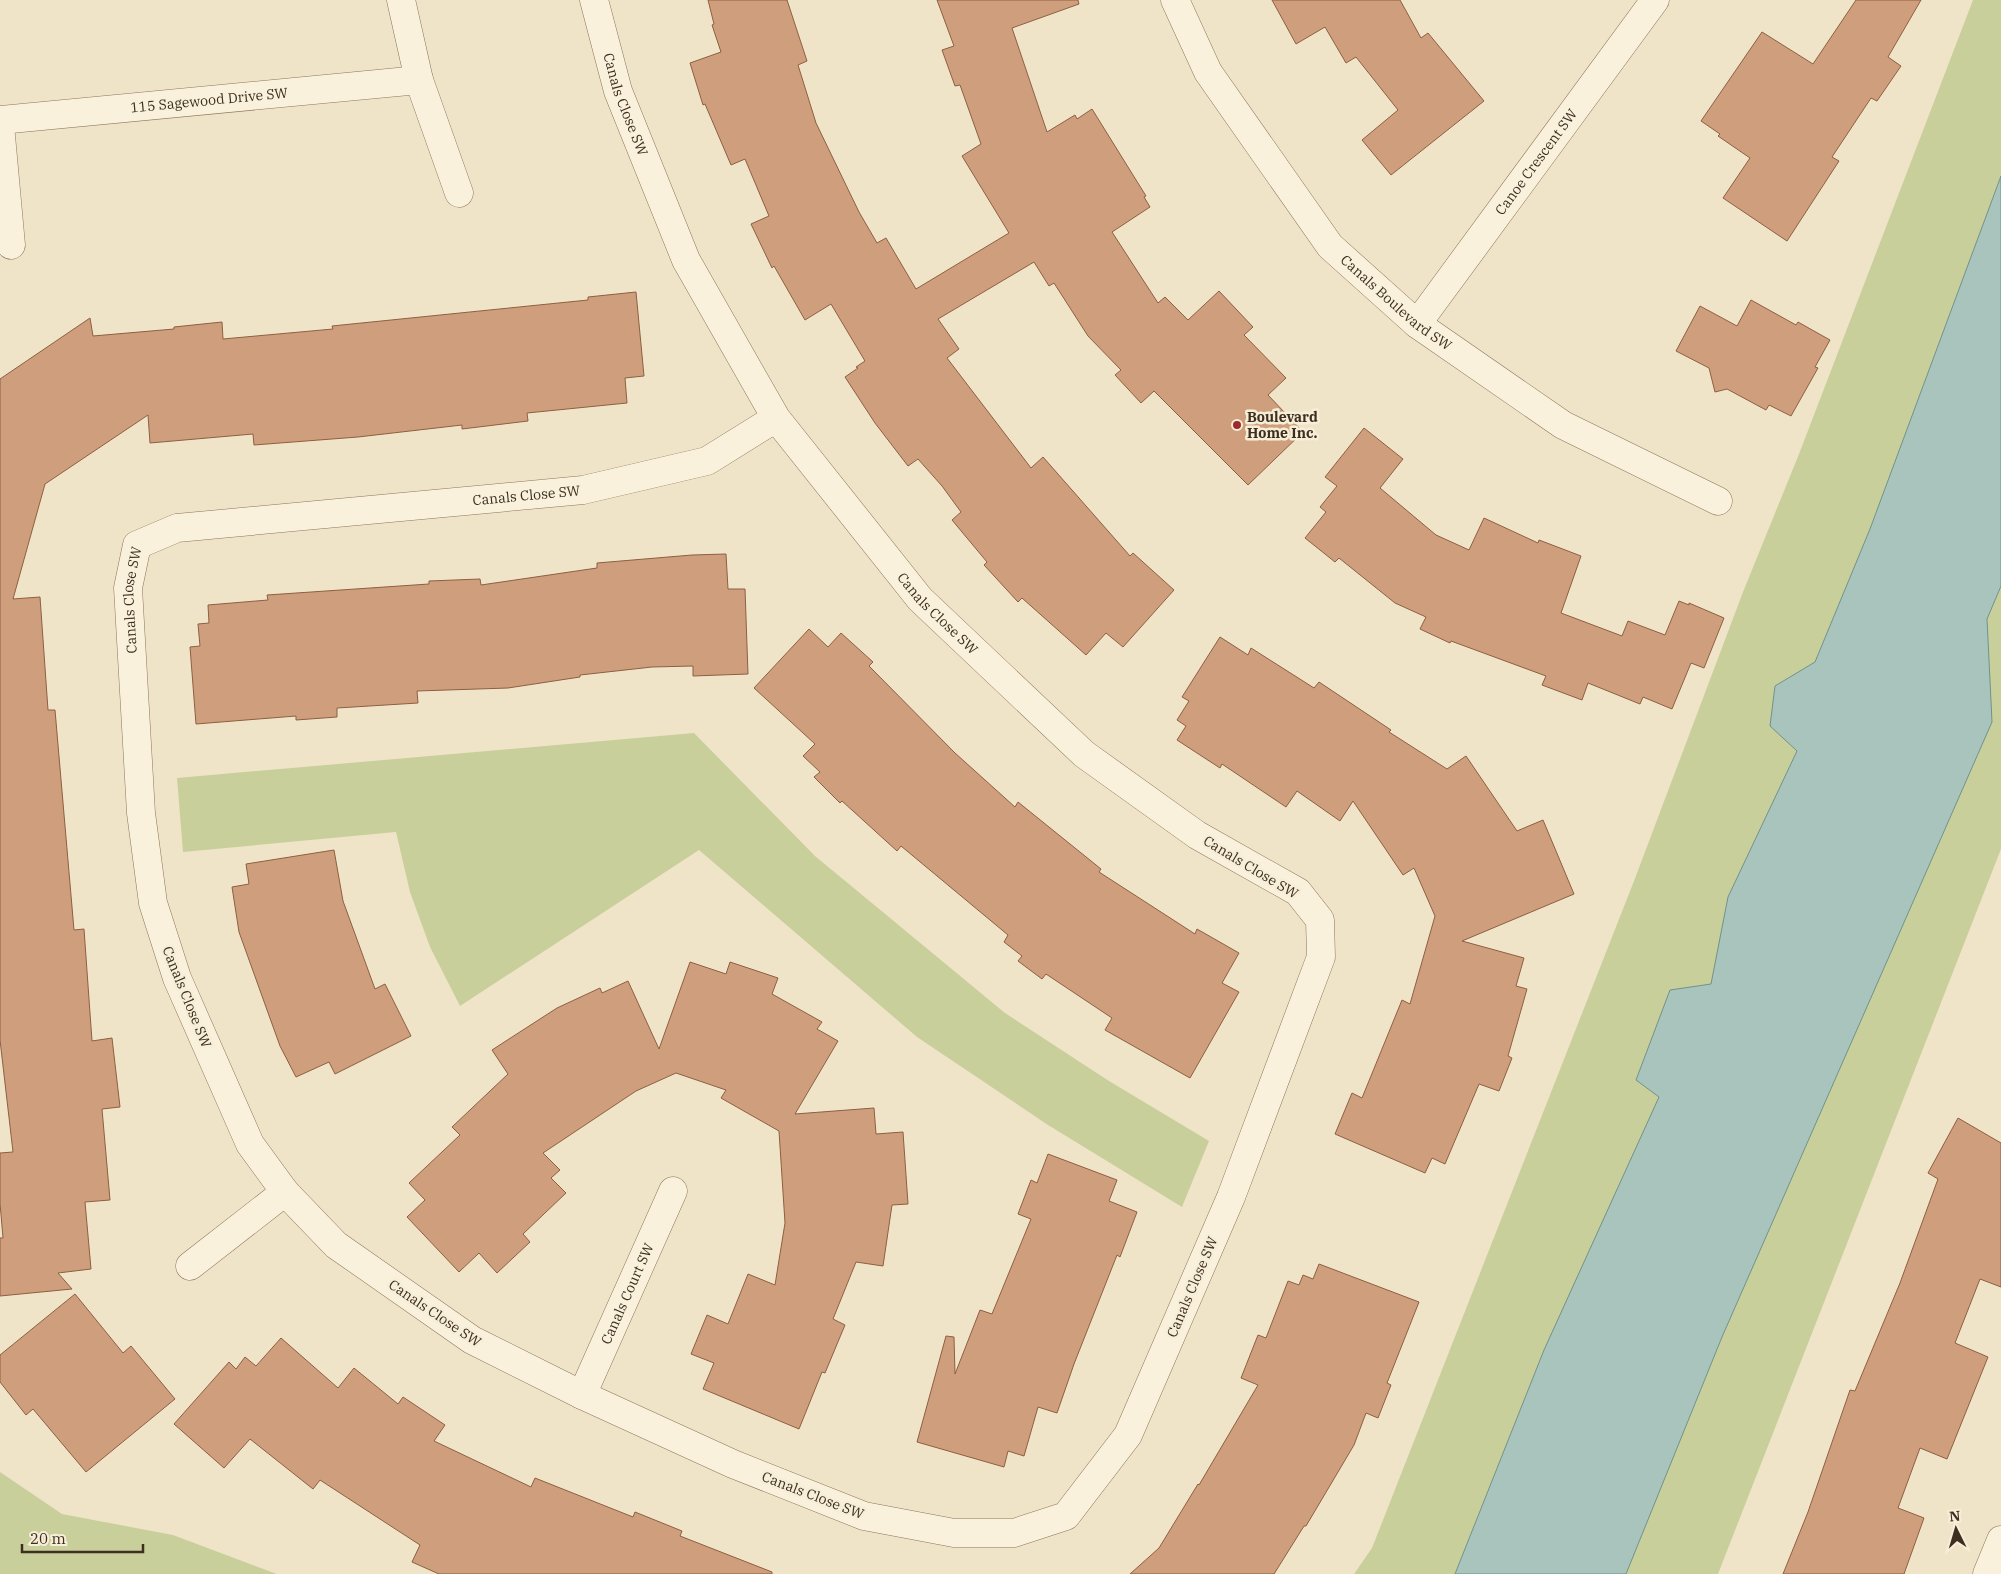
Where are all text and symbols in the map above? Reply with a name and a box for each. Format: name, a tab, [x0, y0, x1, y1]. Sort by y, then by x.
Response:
street label: Canals Close SW	[599, 51, 652, 159]
street label: 115 Sagewood Drive SW	[129, 84, 289, 117]
street label: Canoe Crescent SW	[1491, 105, 1581, 219]
street label: Canals Boulevard SW	[1337, 251, 1456, 355]
place label: Boulevard Home Inc.	[1247, 408, 1318, 442]
marker: Boulevard Home Inc.	[1231, 419, 1243, 431]
street label: Canals Close SW	[472, 481, 581, 509]
street label: Canals Close SW	[119, 544, 146, 654]
street label: Canals Close SW	[893, 569, 982, 658]
street label: Canals Close SW	[1200, 832, 1302, 903]
street label: Canals Close SW	[158, 944, 216, 1051]
street label: Canals Close SW	[1163, 1233, 1222, 1340]
street label: Canals Court SW	[597, 1240, 658, 1347]
street label: Canals Close SW	[385, 1275, 485, 1351]
street label: Canals Close SW	[759, 1467, 867, 1523]
north arrow	[1931, 1504, 1981, 1554]
text: N	[1949, 1507, 1961, 1525]
scale bar	[22, 1522, 144, 1554]
text: 20 m	[30, 1529, 66, 1548]

